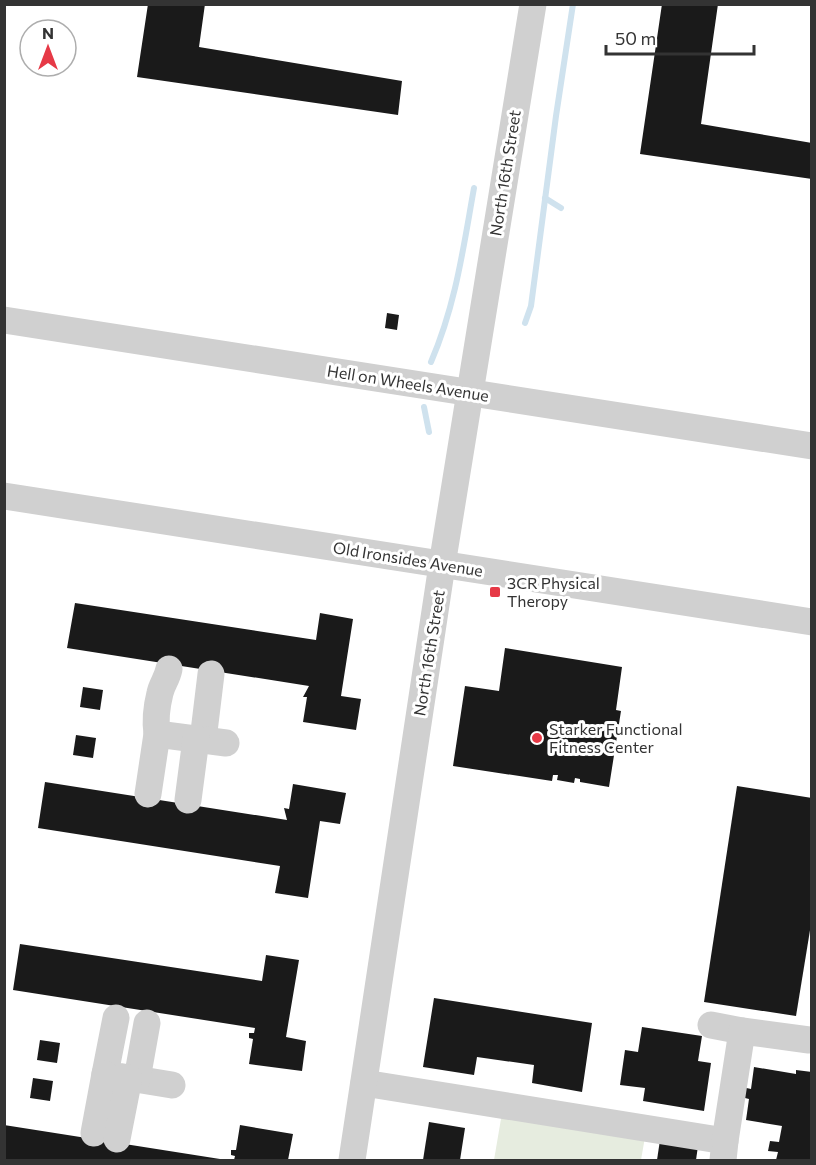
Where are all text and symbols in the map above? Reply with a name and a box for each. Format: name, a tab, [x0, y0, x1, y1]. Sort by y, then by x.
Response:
north arrow	[18, 18, 78, 78]
scale bar	[606, 18, 754, 56]
text: N	[42, 23, 54, 42]
text: 50 m	[615, 27, 656, 49]
street label: North 16th Street	[485, 108, 524, 237]
street label: Hell on Wheels Avenue	[326, 360, 490, 405]
street label: Old Ironsides Avenue	[332, 537, 484, 580]
place label: 3CR Physical Theropy	[507, 573, 600, 610]
marker: 3CR Physical Theropy	[488, 585, 502, 599]
street label: North 16th Street	[409, 588, 448, 717]
place label: Starker Functional Fitness Center	[549, 719, 683, 756]
marker: Starker Functional Fitness Center	[530, 731, 544, 745]

